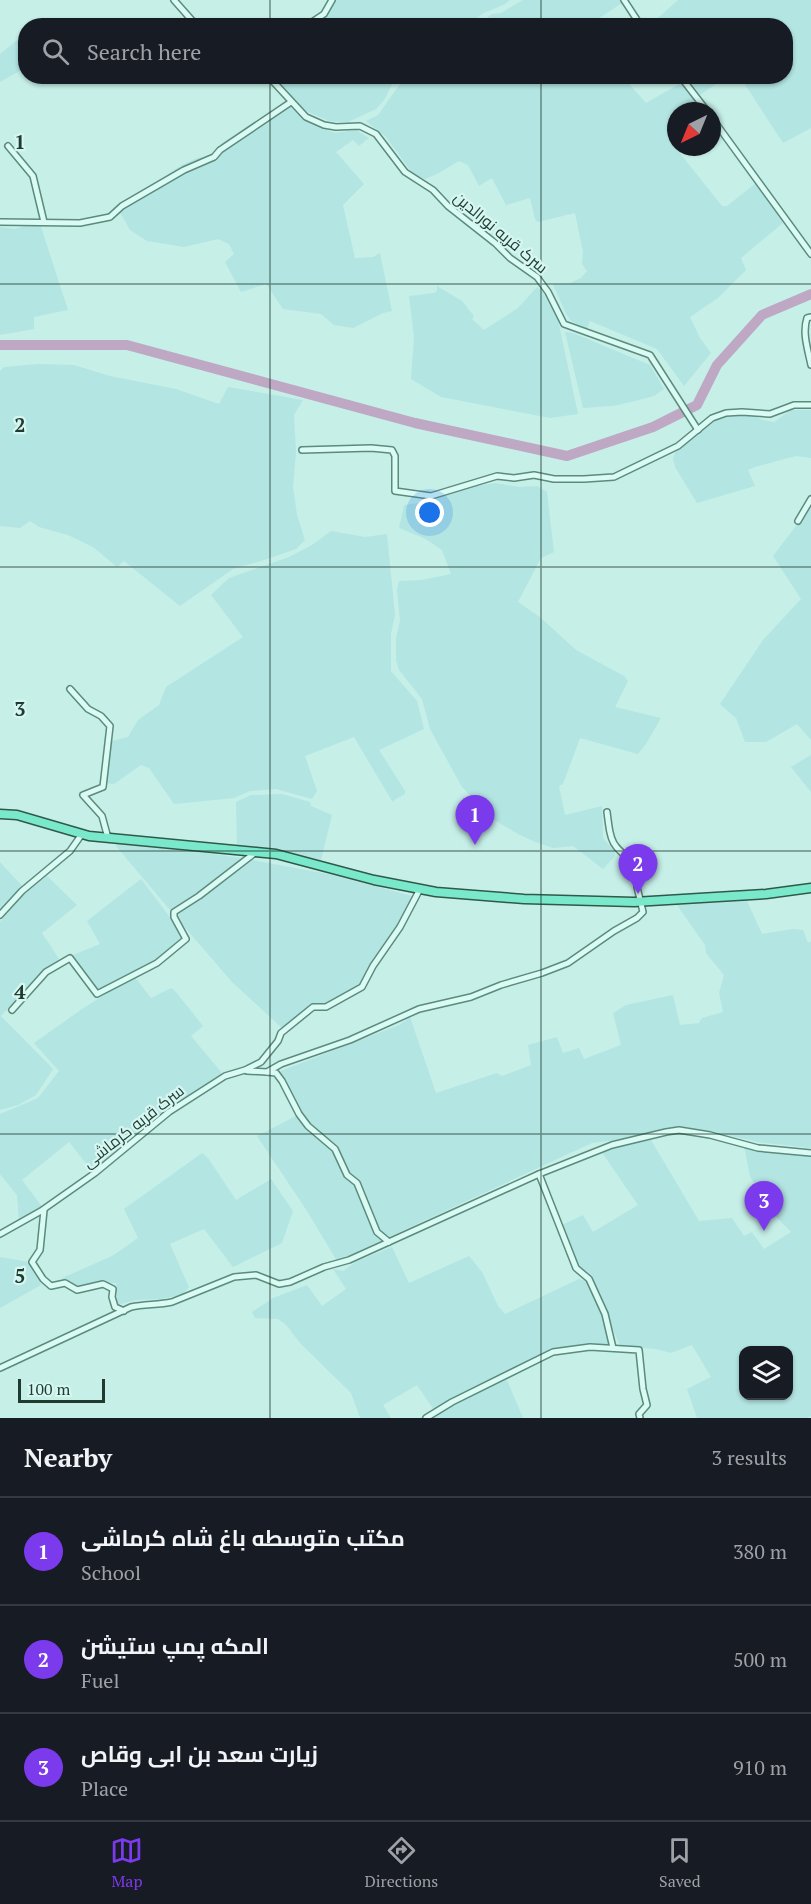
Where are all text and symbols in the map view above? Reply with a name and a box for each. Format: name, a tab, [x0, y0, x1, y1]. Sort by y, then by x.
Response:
search box	[18, 18, 793, 84]
icon: search	[39, 35, 72, 68]
text: Search here	[87, 37, 201, 66]
north arrow	[667, 102, 721, 156]
text: 1	[14, 128, 26, 155]
street label: سرک قریه نورالدین	[449, 186, 553, 278]
text: 2	[14, 411, 26, 438]
your location	[415, 498, 444, 527]
text: 3	[14, 695, 26, 722]
pin: 1	[456, 796, 494, 845]
pin: 2	[618, 844, 658, 894]
text: 4	[14, 978, 26, 1005]
street label: سرک قریه کرماشی	[78, 1079, 188, 1173]
pin: 3	[744, 1182, 783, 1231]
text: 5	[14, 1262, 26, 1289]
map controls	[739, 1346, 793, 1400]
button: layers	[739, 1346, 793, 1400]
scale bar	[18, 1376, 105, 1404]
text: 100 m	[27, 1378, 70, 1400]
text: Nearby	[24, 1440, 112, 1474]
text: 3 results	[712, 1444, 787, 1471]
text: مکتب متوسطه باغ شاه کرماشی	[81, 1523, 405, 1552]
text: 1	[38, 1538, 49, 1565]
text: 380 m	[733, 1538, 787, 1565]
text: School	[81, 1559, 141, 1586]
text: المکه پمپ ستیشن	[81, 1631, 269, 1660]
text: 2	[38, 1646, 49, 1673]
text: 500 m	[733, 1646, 787, 1673]
text: Fuel	[81, 1667, 119, 1694]
text: زیارت سعد بن ابی وقاص	[81, 1739, 318, 1768]
text: 3	[38, 1754, 49, 1781]
text: 910 m	[733, 1754, 787, 1781]
text: Place	[81, 1775, 128, 1802]
tab: Map	[110, 1834, 143, 1892]
tab: Directions	[364, 1834, 438, 1892]
tab: Saved	[659, 1834, 701, 1892]

